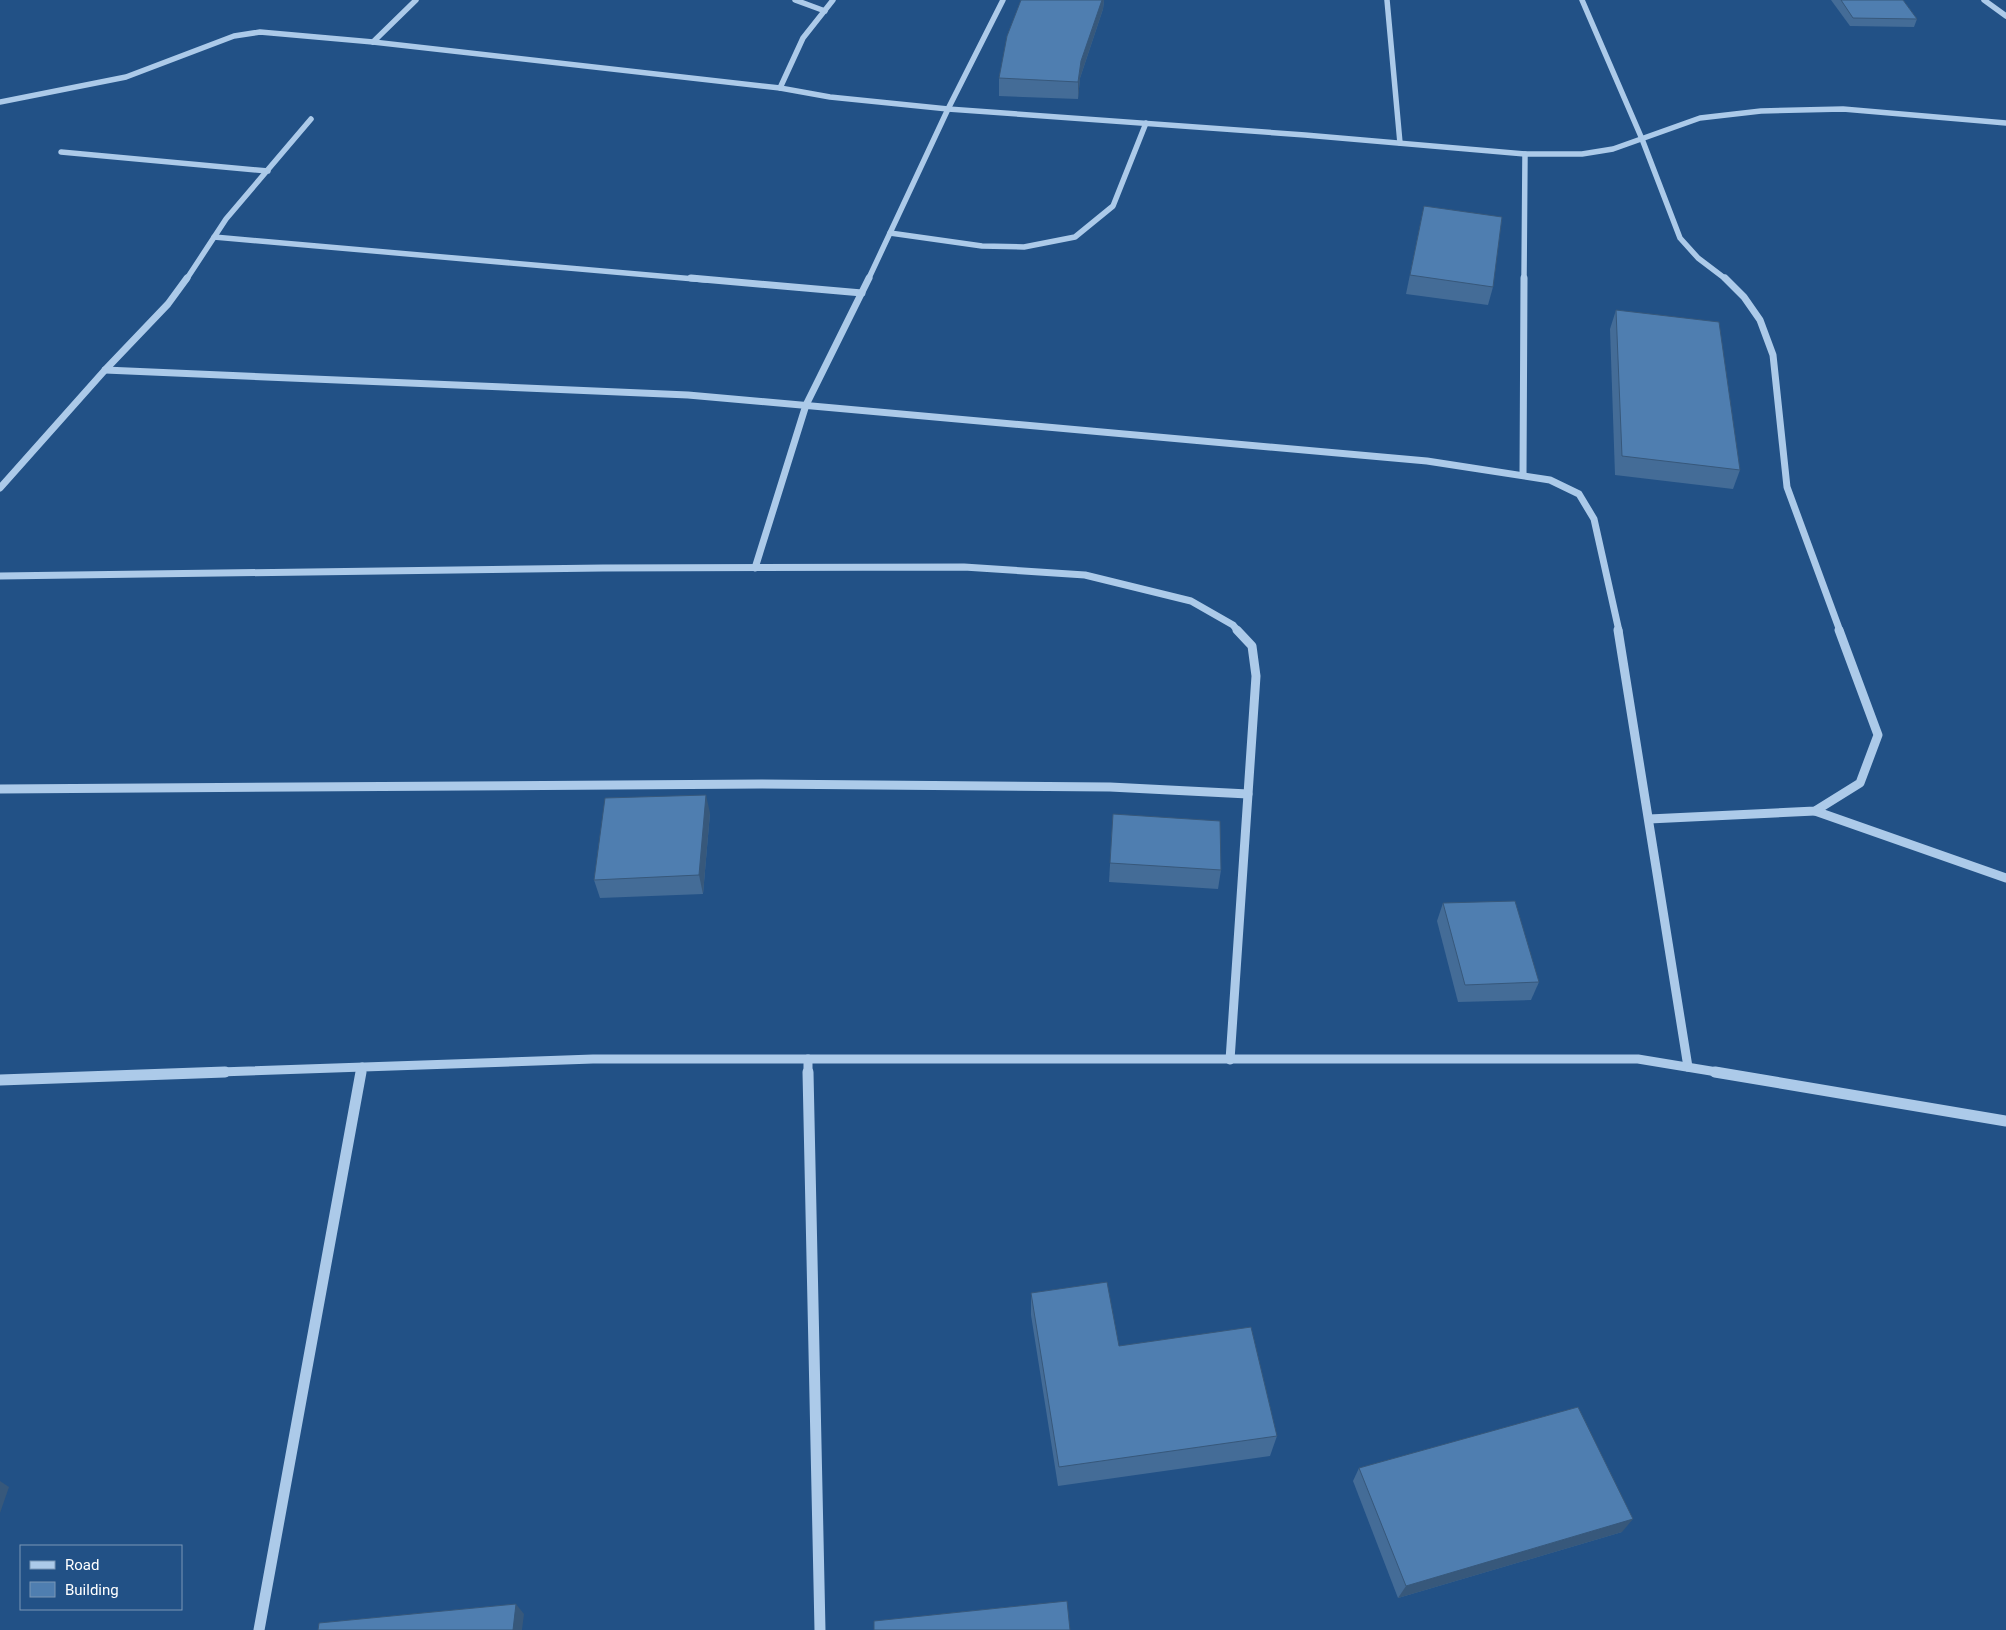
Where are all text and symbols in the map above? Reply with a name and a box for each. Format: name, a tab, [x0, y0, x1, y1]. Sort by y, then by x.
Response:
legend	[20, 1545, 182, 1610]
text: Road	[65, 1556, 99, 1574]
text: Building	[65, 1581, 119, 1599]

